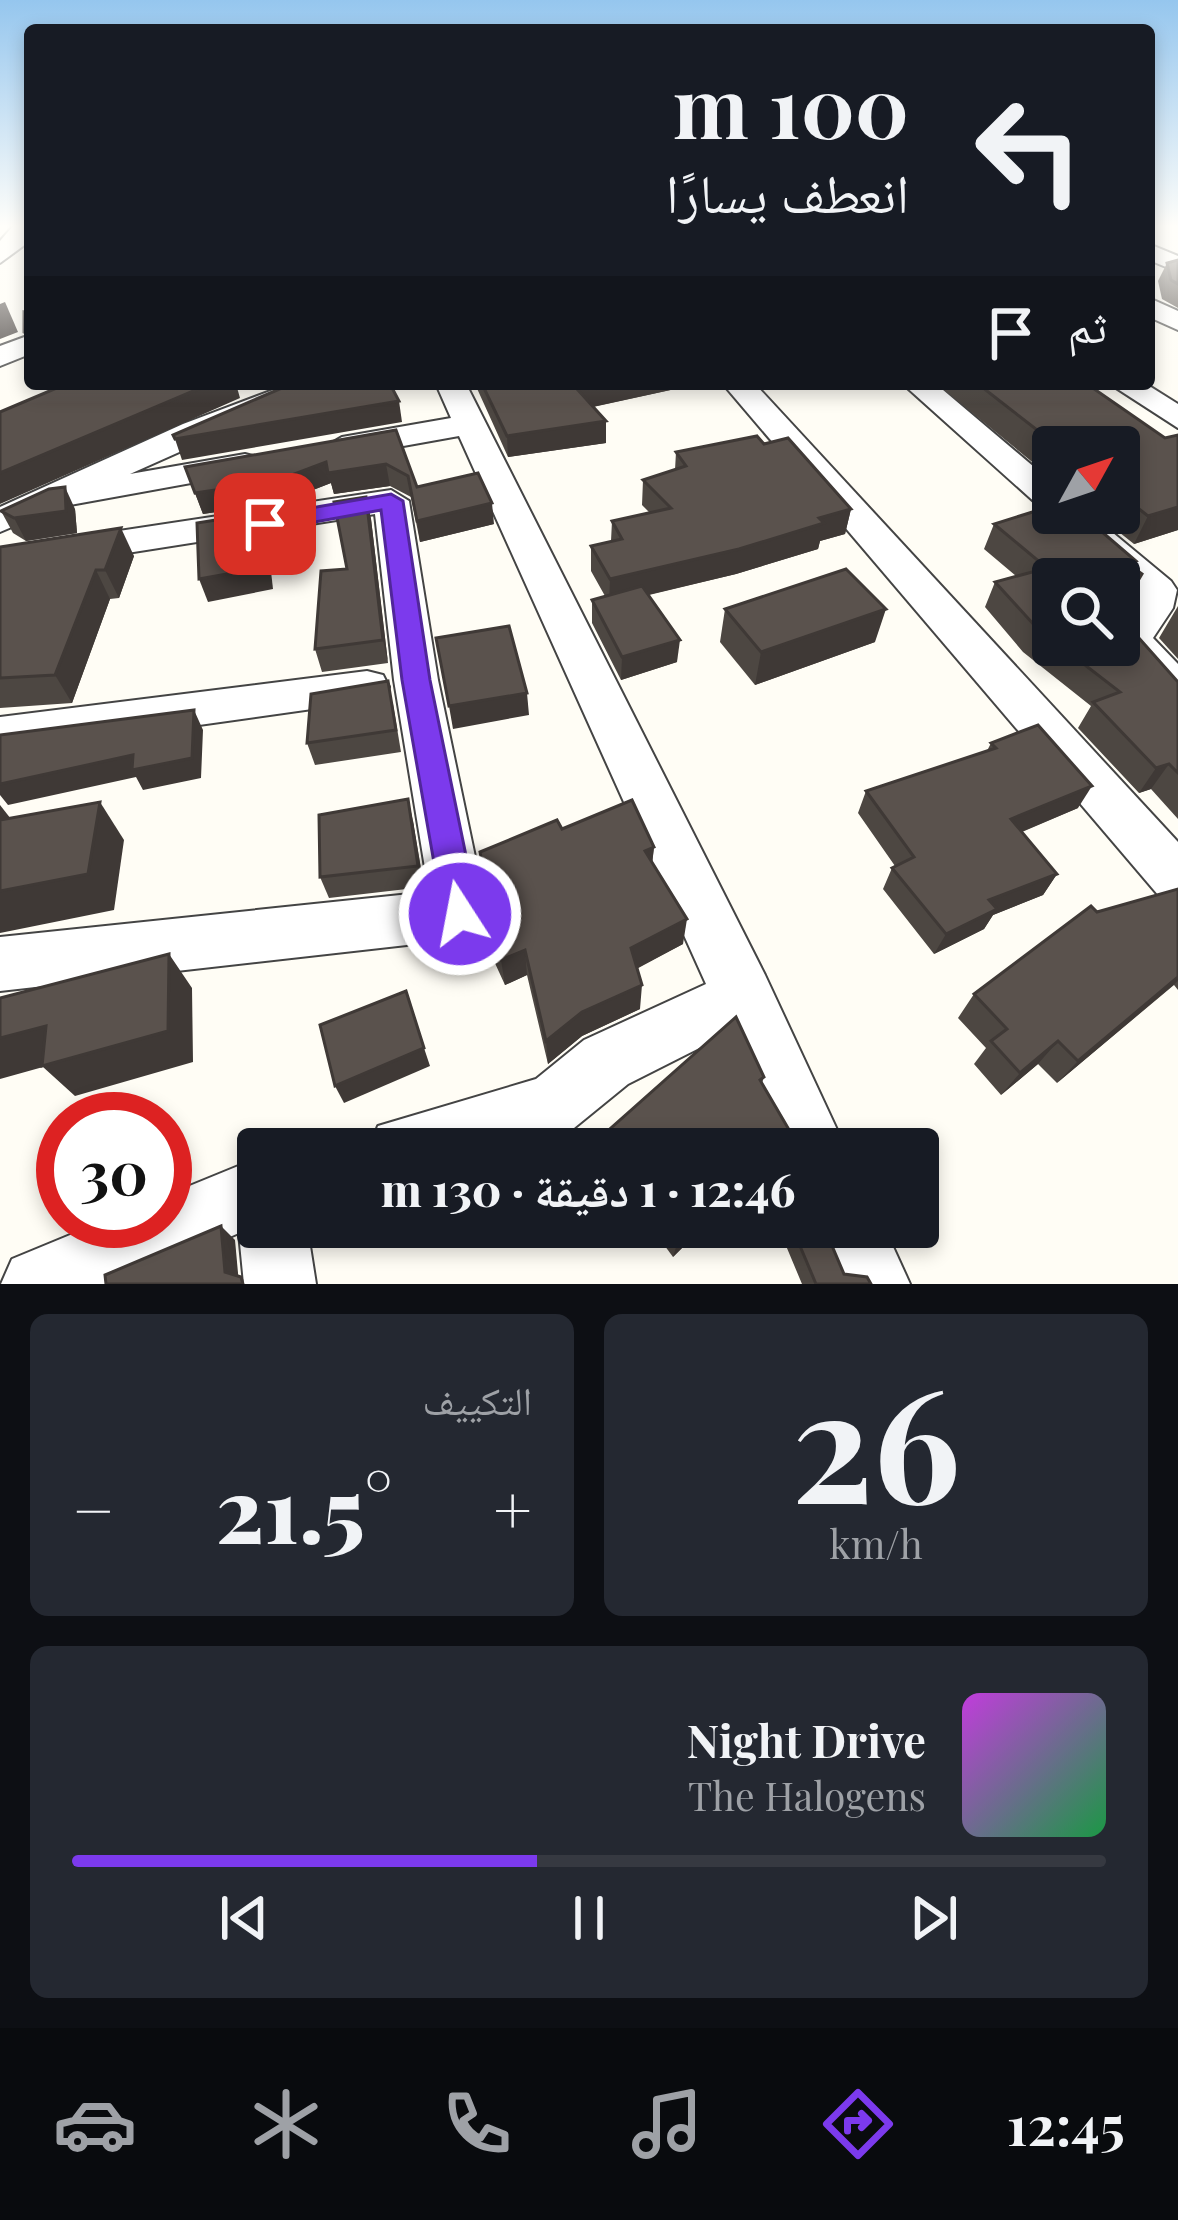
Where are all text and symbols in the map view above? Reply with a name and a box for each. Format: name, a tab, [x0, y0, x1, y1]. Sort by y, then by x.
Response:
text: 100 m	[673, 48, 909, 160]
icon: left	[951, 72, 1107, 228]
text: انعطف يسارًا	[666, 155, 909, 227]
text: ثم	[1068, 294, 1107, 354]
icon: arrive	[978, 300, 1044, 366]
north arrow	[1032, 426, 1140, 534]
map controls	[1032, 426, 1140, 666]
pin	[214, 473, 316, 575]
icon: arrive	[232, 491, 298, 557]
button: search	[1032, 558, 1140, 666]
position arrow	[397, 851, 523, 977]
speed limit sign: 30	[36, 1092, 192, 1248]
text: 12:46 · 1 دقيقة · 130 m	[381, 1158, 795, 1218]
text: 26	[791, 1335, 961, 1543]
text: التكييف	[423, 1373, 532, 1425]
text: 21.5°	[216, 1447, 392, 1567]
text: −	[72, 1464, 115, 1552]
text: +	[493, 1464, 532, 1552]
text: km/h	[829, 1517, 923, 1569]
text: Night Drive	[687, 1709, 926, 1769]
text: The Halogens	[688, 1769, 926, 1821]
icon: previous	[211, 1885, 277, 1951]
icon: pause	[556, 1885, 622, 1951]
icon: next	[901, 1885, 967, 1951]
icon: car	[53, 2082, 137, 2166]
icon: climate	[244, 2082, 328, 2166]
icon: phone	[435, 2082, 519, 2166]
icon: music	[625, 2082, 709, 2166]
icon: directions	[816, 2082, 900, 2166]
text: 12:45	[1007, 2088, 1125, 2160]

